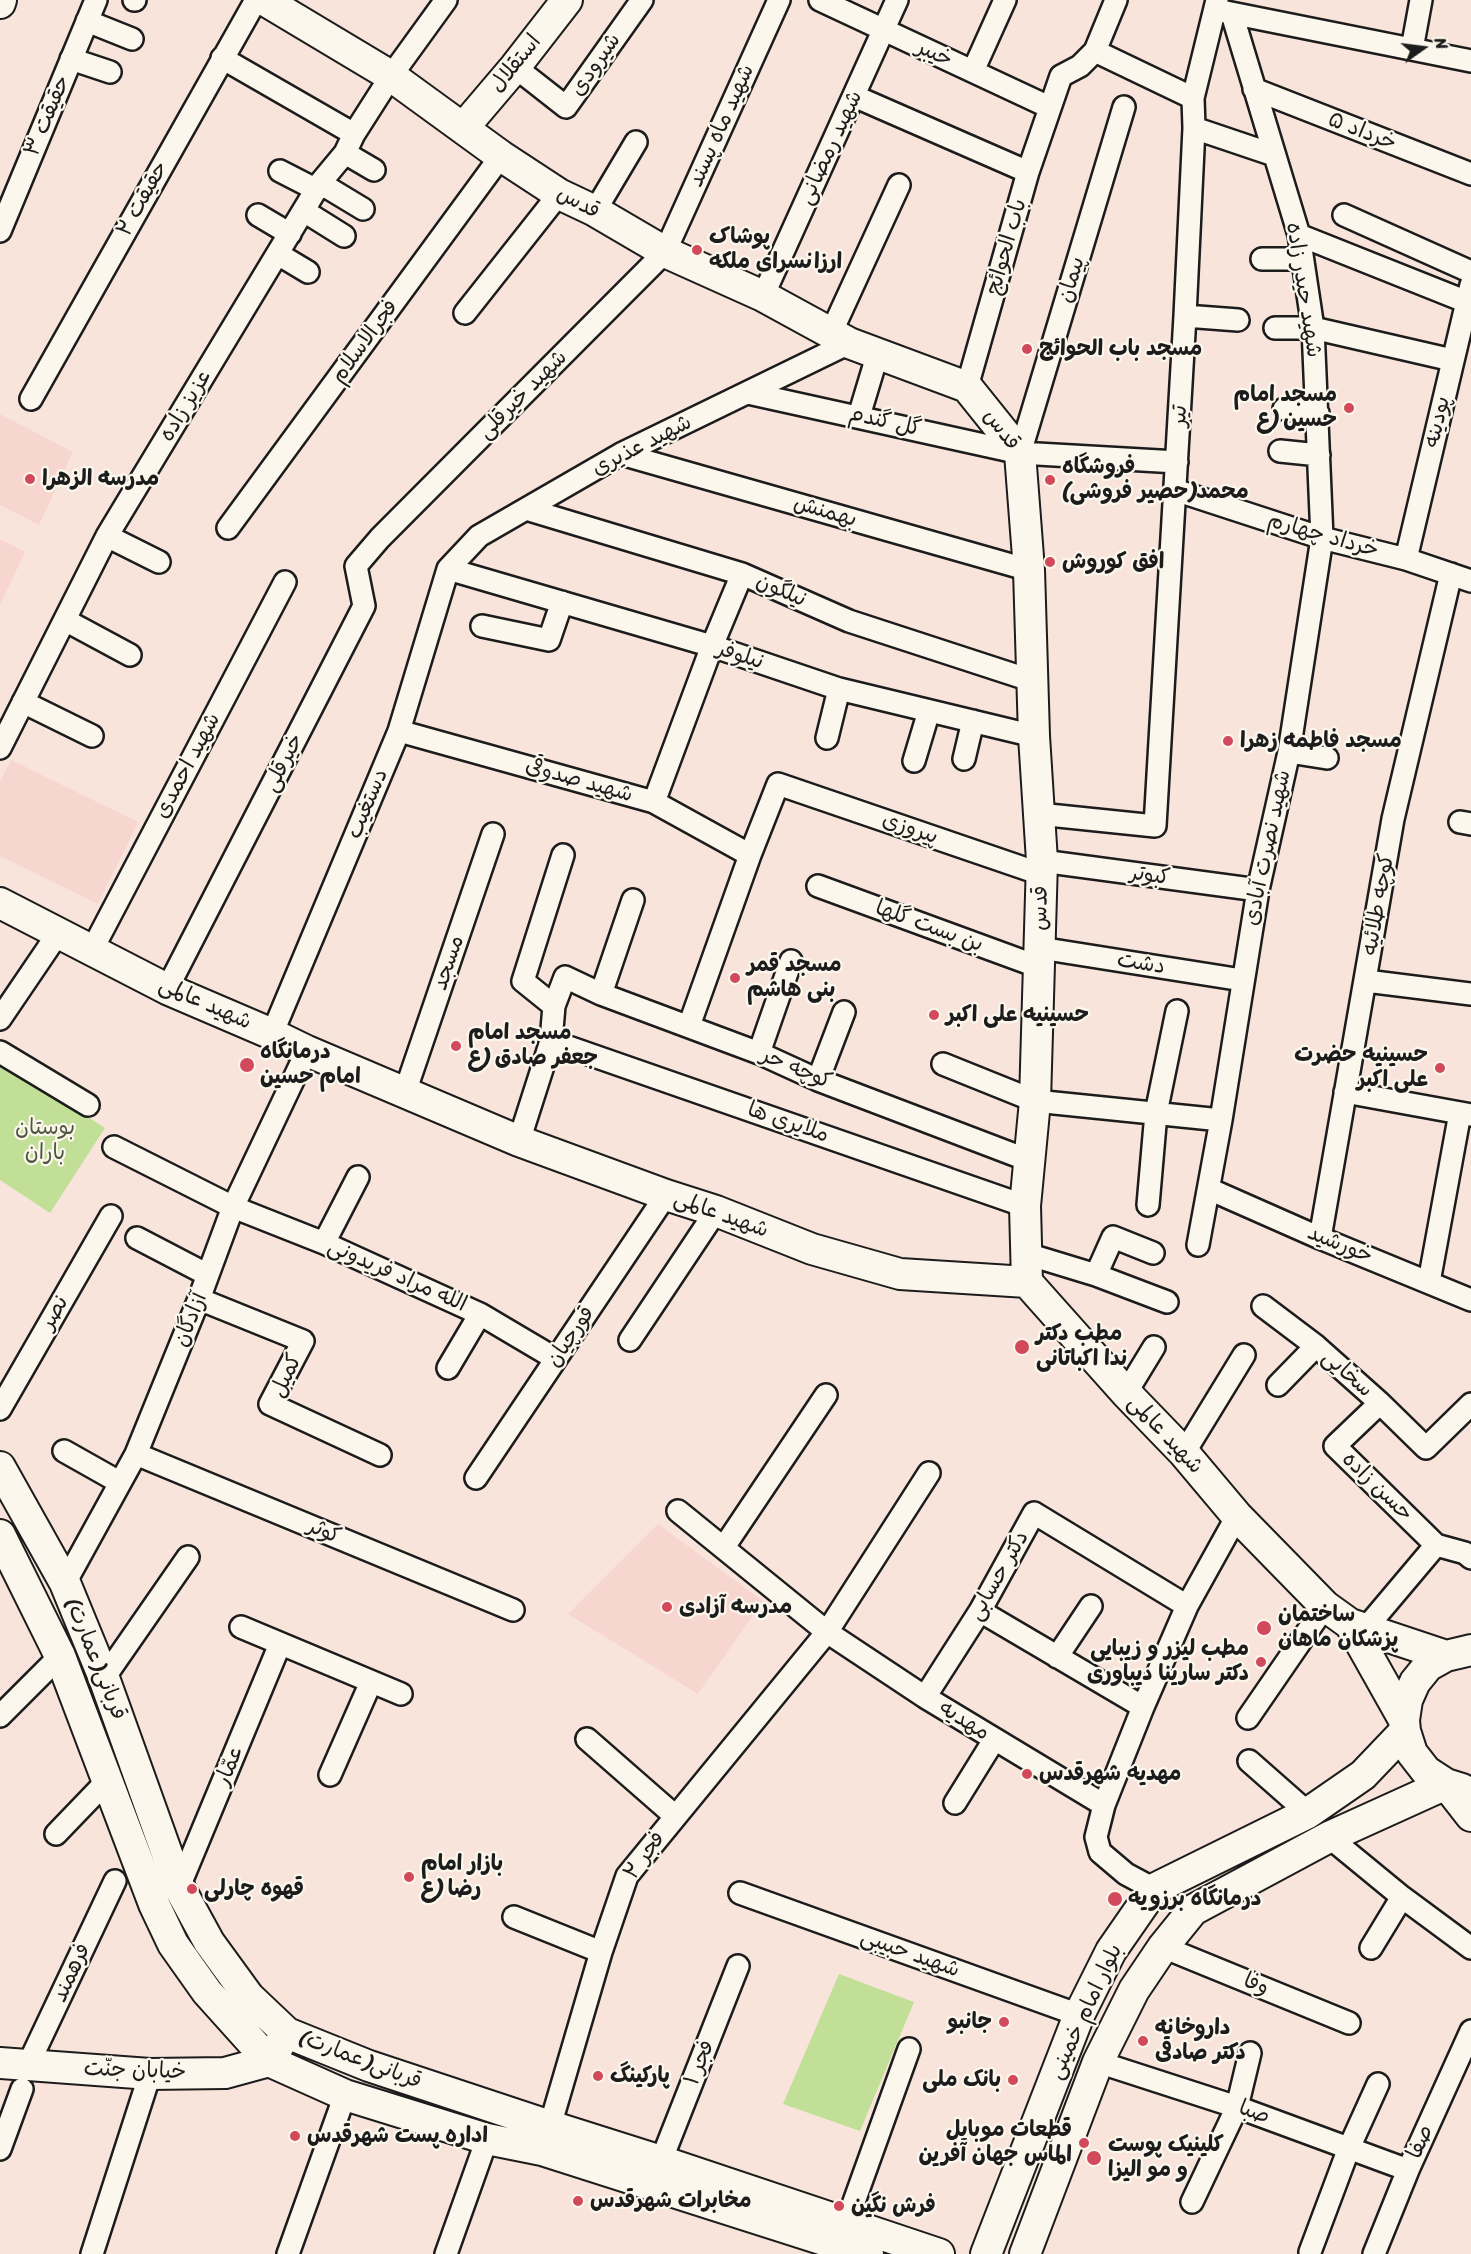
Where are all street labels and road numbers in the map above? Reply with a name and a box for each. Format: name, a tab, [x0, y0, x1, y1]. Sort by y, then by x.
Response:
street label: شیرودی	[565, 28, 627, 102]
street label: استقلال	[485, 30, 547, 98]
street label: خیبر	[912, 34, 956, 74]
street label: شهید ماه پسند	[683, 61, 761, 191]
street label: حقیقت ۳	[19, 72, 77, 160]
street label: شهید رمضانی	[793, 87, 869, 209]
street label: خرداد ۵	[1324, 107, 1400, 157]
street label: حقیقت ۲	[112, 157, 174, 241]
street label: قدس	[552, 181, 604, 225]
street label: باب الحوائج	[981, 196, 1033, 298]
street label: شهید حیدر زاده	[1279, 221, 1327, 359]
street label: پیمان	[1053, 254, 1091, 306]
street label: فجرالاسلام	[326, 295, 404, 389]
street label: شهید خیرقلی	[473, 345, 573, 445]
street label: عزیز زاده	[154, 365, 218, 447]
street label: پودینه	[1419, 394, 1457, 450]
street label: گل گندم	[846, 401, 924, 443]
street label: قدس	[977, 404, 1025, 456]
street label: تیر	[1166, 404, 1194, 428]
street label: شهید عذیری	[588, 410, 696, 482]
street label: بهمنش	[790, 490, 860, 534]
street label: خرداد چهارم	[1264, 508, 1382, 564]
street label: نیلگون	[752, 568, 810, 614]
street label: نیلوفر	[713, 636, 767, 676]
street label: شهید احمدی	[149, 709, 227, 823]
street label: خیرقلی	[258, 729, 310, 797]
street label: شهید صدوقی	[522, 753, 636, 809]
street label: دستغیب	[342, 765, 394, 843]
street label: شهید نصرت آبادی	[1239, 768, 1297, 928]
street label: پیروزی	[879, 807, 941, 851]
street label: کوچه طلائیه	[1357, 852, 1401, 958]
street label: کبوتر	[1128, 860, 1172, 892]
street label: قدس	[1027, 885, 1055, 931]
street label: بن بست گلها	[871, 895, 987, 959]
street label: مسجد	[427, 932, 471, 994]
street label: دشت	[1115, 947, 1167, 981]
street label: شهید عالمی	[155, 972, 255, 1036]
street label: کوچه حر	[756, 1042, 836, 1096]
street label: ملایری ها	[744, 1097, 832, 1149]
street label: شهید عالمی	[670, 1186, 772, 1244]
street label: خورشید	[1303, 1220, 1377, 1270]
street label: الله مراد فریدونی	[323, 1234, 471, 1318]
street label: آزادگان	[168, 1289, 214, 1351]
street label: نصر	[35, 1291, 75, 1335]
street label: قورچیان	[541, 1301, 601, 1373]
street label: سخایی	[1316, 1345, 1378, 1403]
street label: کمیل	[265, 1350, 309, 1402]
street label: شهید عالمی	[1122, 1390, 1208, 1480]
street label: حسن زاده	[1336, 1447, 1418, 1527]
street label: کوثر	[303, 1513, 345, 1551]
street label: دکتر حسابی	[963, 1527, 1035, 1625]
street label: (عمارت)قربانی	[58, 1594, 132, 1724]
street label: مهدیه	[934, 1695, 994, 1747]
street label: عمّار	[210, 1742, 250, 1790]
street label: فجر ۲	[619, 1827, 671, 1885]
street label: شهید حبیبی	[857, 1924, 963, 1984]
street label: فرهمند	[47, 1939, 97, 2007]
street label: بلوار امام خمینی	[1043, 1940, 1129, 2084]
street label: وفا	[1239, 1968, 1273, 2002]
street label: (عمارت)قربانی	[295, 2024, 425, 2096]
street label: فجر ۱	[679, 2037, 721, 2089]
street label: خیابان جنّت	[83, 2056, 187, 2086]
street label: صبا	[1235, 2095, 1273, 2131]
street label: صفا	[1402, 2121, 1440, 2163]

